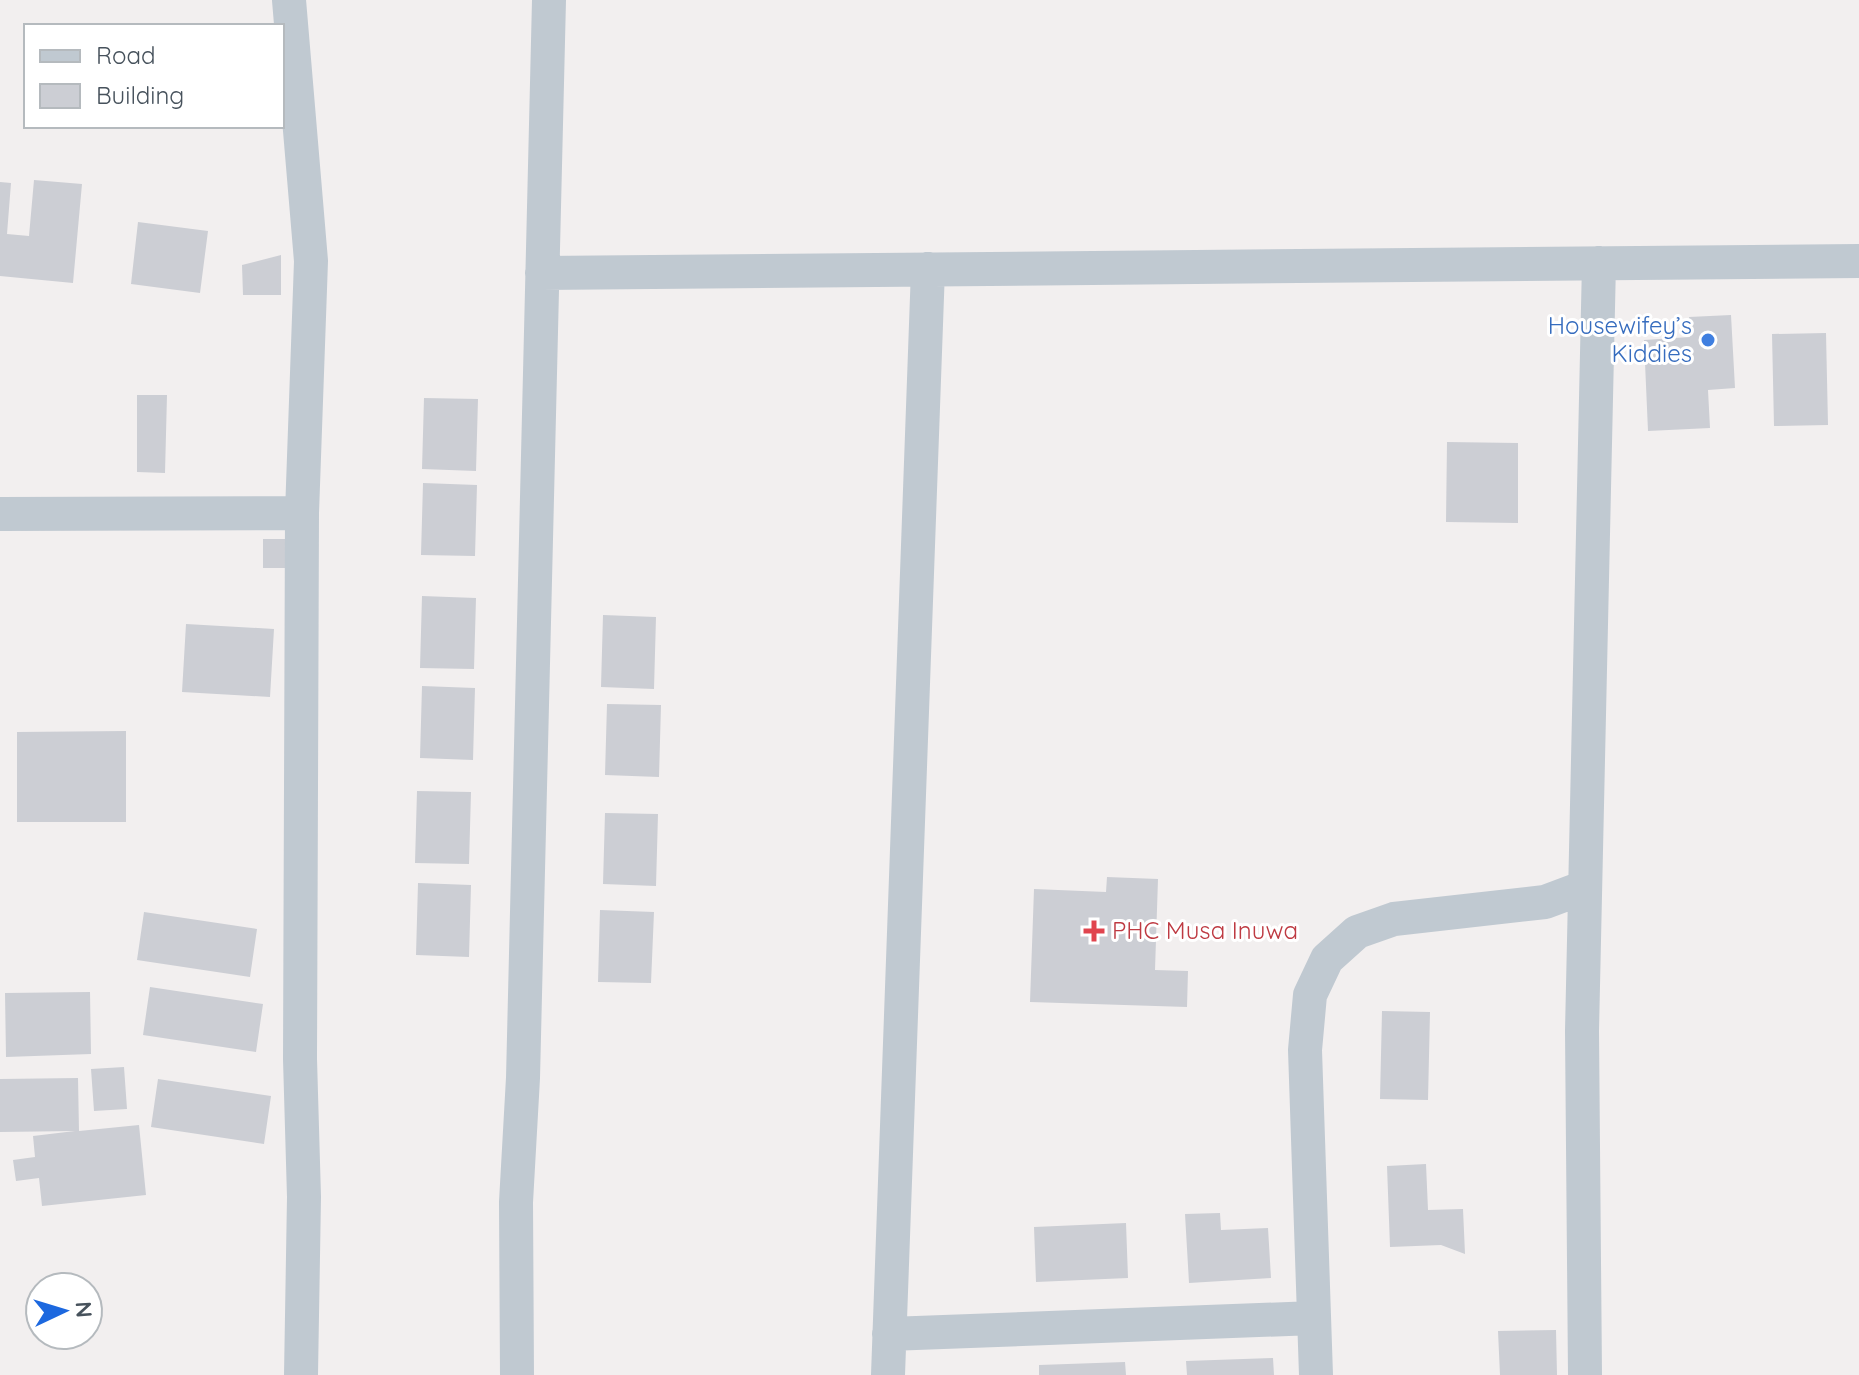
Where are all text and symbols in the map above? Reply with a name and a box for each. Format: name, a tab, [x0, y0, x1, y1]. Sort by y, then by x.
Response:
legend	[24, 24, 284, 128]
text: Road	[96, 40, 156, 70]
text: Building	[96, 80, 184, 110]
place label: Housewifey’s Kiddies	[1548, 310, 1692, 368]
marker: Housewifey’s Kiddies	[1699, 331, 1717, 349]
place label: PHC Musa Inuwa	[1112, 915, 1298, 945]
marker: PHC Musa Inuwa	[1083, 920, 1105, 942]
north arrow	[24, 1271, 104, 1351]
text: N	[69, 1301, 98, 1319]

